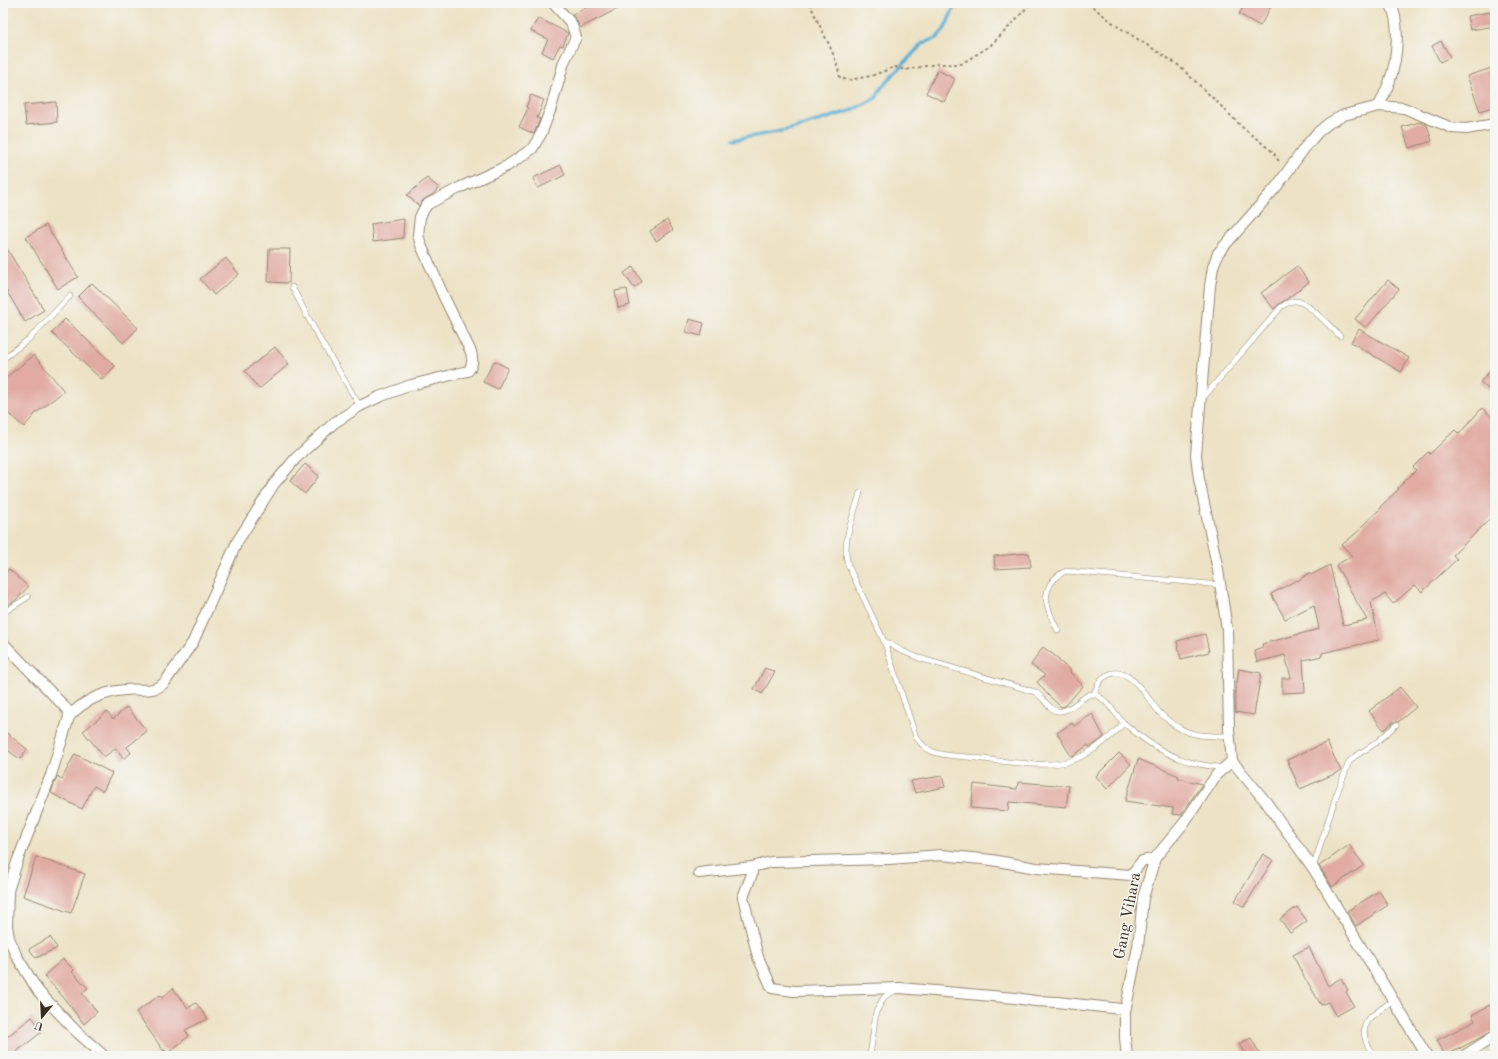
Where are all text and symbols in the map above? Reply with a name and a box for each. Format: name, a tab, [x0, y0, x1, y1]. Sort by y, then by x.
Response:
street label: Gang Vihara	[1112, 871, 1144, 961]
north arrow	[22, 997, 62, 1037]
text: U	[33, 1018, 45, 1032]

